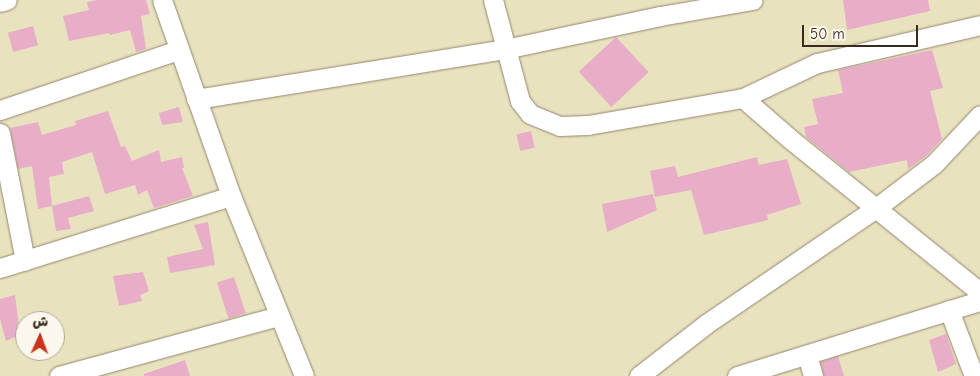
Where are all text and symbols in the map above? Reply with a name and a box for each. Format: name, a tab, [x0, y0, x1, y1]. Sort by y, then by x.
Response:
scale bar	[805, 15, 921, 47]
text: 50 m	[810, 25, 845, 43]
north arrow	[15, 311, 65, 361]
text: ش	[33, 313, 49, 330]

